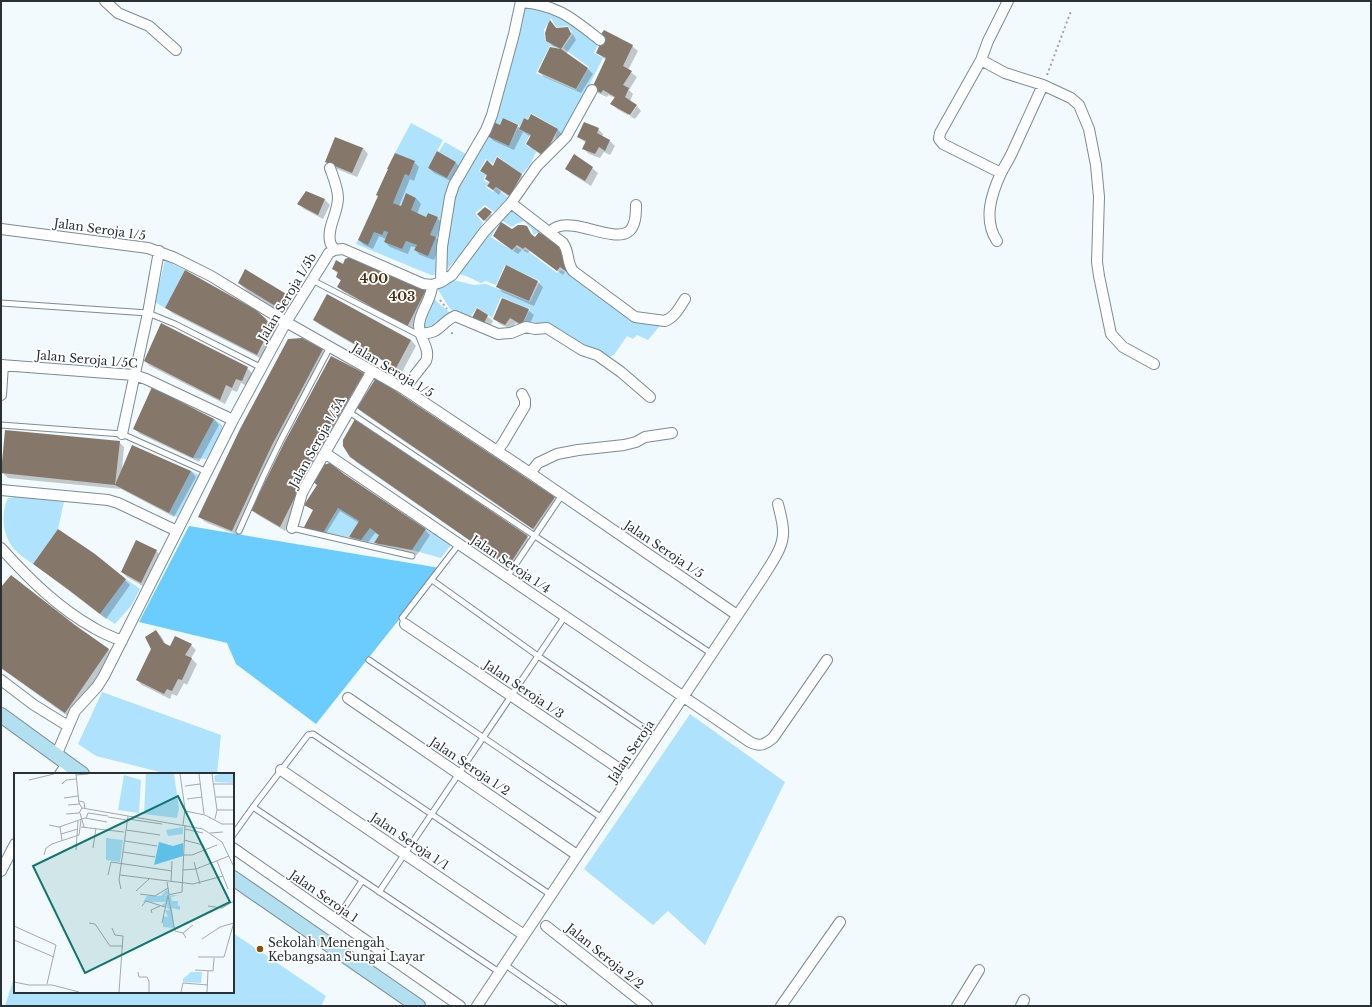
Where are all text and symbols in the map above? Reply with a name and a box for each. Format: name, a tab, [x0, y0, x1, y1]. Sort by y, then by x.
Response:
street label: Jalan Seroja 1/5	[51, 215, 147, 243]
street label: Jalan Seroja 1/5b	[254, 250, 319, 346]
district label: 400	[360, 270, 388, 287]
district label: 403	[389, 288, 415, 305]
street label: Jalan Seroja 1/5	[348, 339, 437, 400]
street label: Jalan Seroja 1/5C	[34, 347, 138, 371]
street label: Jalan Seroja 1/5A	[285, 393, 349, 492]
street label: Jalan Seroja 1/5	[620, 516, 707, 581]
street label: Jalan Seroja 1/4	[467, 531, 554, 596]
street label: Jalan Seroja 1/3	[480, 656, 567, 721]
street label: Jalan Seroja	[604, 717, 657, 787]
street label: Jalan Seroja 1/2	[426, 733, 513, 798]
inset map	[14, 773, 234, 993]
street label: Jalan Seroja 1/1	[366, 808, 452, 873]
street label: Jalan Seroja 1	[285, 866, 361, 925]
street label: Jalan Seroja 2/2	[562, 919, 647, 992]
place label: Sekolah Menengah Kebangsaan Sungai Layar	[268, 935, 425, 964]
marker: Sekolah Menengah Kebangsaan Sungai Layar	[255, 944, 265, 954]

